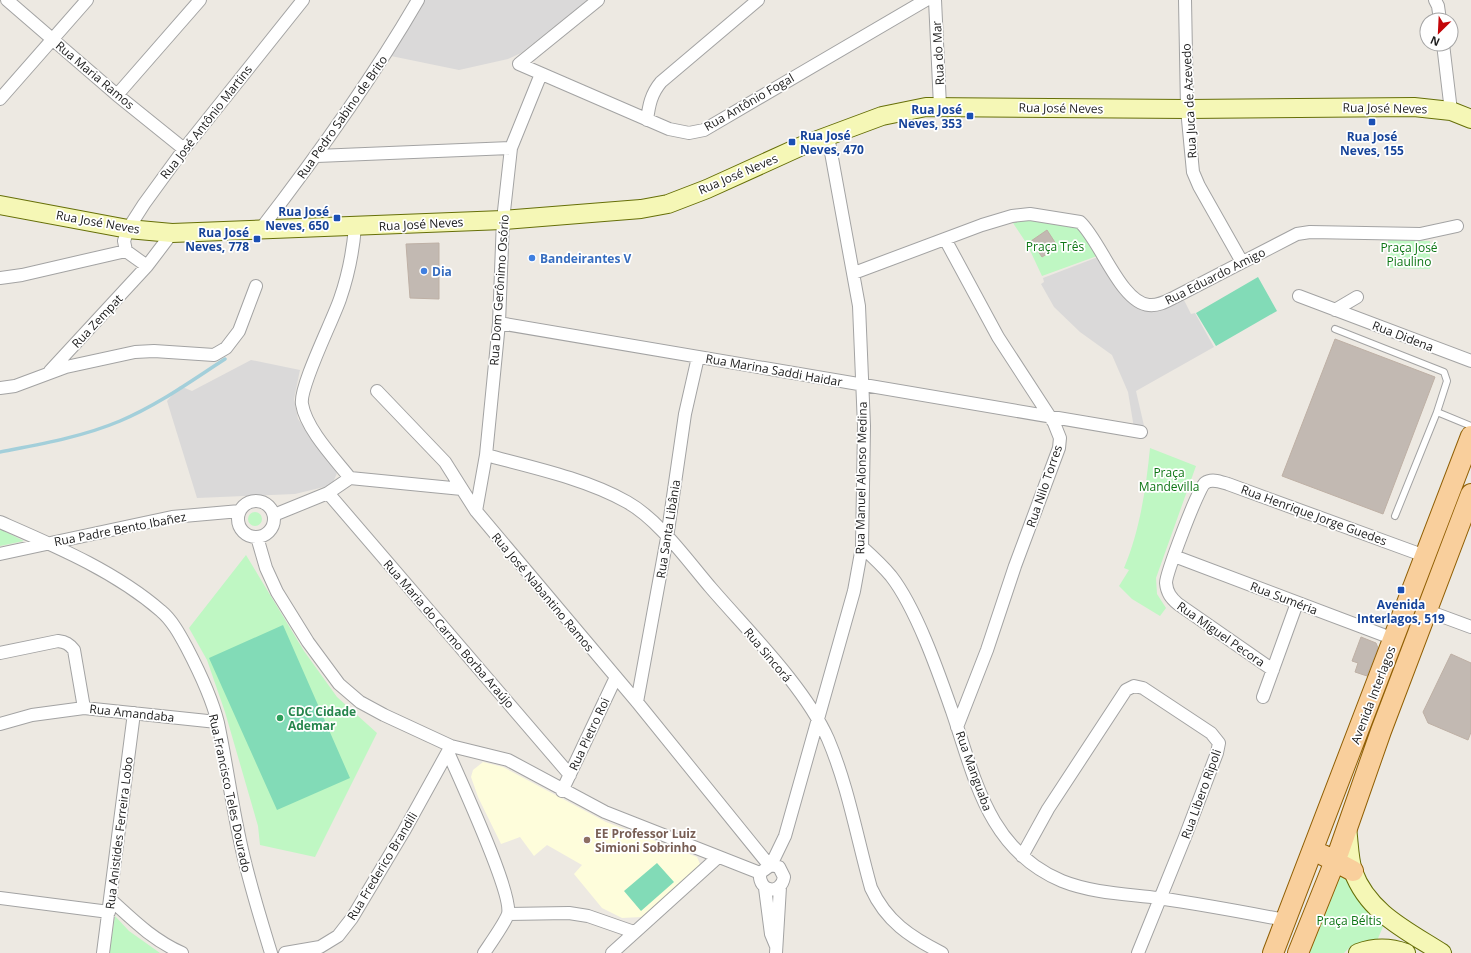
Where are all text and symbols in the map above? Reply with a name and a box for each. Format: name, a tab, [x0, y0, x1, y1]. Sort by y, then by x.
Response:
north arrow	[1419, 12, 1459, 52]
street label: Rua do Mar	[928, 20, 948, 86]
text: N	[1428, 33, 1442, 50]
street label: Rua Maria Ramos	[52, 37, 138, 113]
street label: Rua Juca de Azevedo	[1177, 43, 1201, 159]
street label: Rua Pedro Sabino de Brito	[293, 52, 391, 182]
street label: Rua José Antônio Martins	[156, 61, 256, 183]
street label: Rua Antônio Fogal	[701, 69, 797, 135]
street label: Rua José Neves	[1018, 99, 1104, 117]
street label: Rua José Neves	[1342, 99, 1428, 117]
place label: Rua José Neves, 353	[898, 101, 962, 132]
marker: Rua José Neves, 353	[965, 111, 975, 121]
marker: Rua José Neves, 155	[1367, 117, 1377, 127]
place label: Rua José Neves, 470	[800, 127, 864, 158]
place label: Rua José Neves, 155	[1340, 128, 1404, 159]
marker: Rua José Neves, 470	[787, 137, 797, 147]
street label: Rua José Neves	[696, 150, 781, 198]
place label: Rua José Neves, 650	[265, 203, 329, 234]
street label: Rua José Neves	[55, 206, 142, 238]
marker: Rua José Neves, 650	[332, 213, 342, 223]
street label: Rua José Neves	[378, 213, 464, 235]
street label: Rua Dom Gerônimo Osório	[485, 214, 513, 366]
place label: Rua José Neves, 778	[185, 224, 249, 255]
marker: Rua José Neves, 778	[252, 234, 262, 244]
park label: Praça Três	[1026, 238, 1084, 255]
park label: Praça José Piaulino	[1380, 239, 1438, 270]
street label: Rua Eduardo Amigo	[1162, 243, 1268, 309]
place label: Bandeirantes V	[540, 250, 632, 267]
marker: Bandeirantes V	[527, 253, 537, 263]
place label: Dia	[432, 263, 452, 280]
marker: Dia	[419, 266, 429, 276]
street label: Rua Zempat	[68, 290, 126, 352]
street label: Rua Didena	[1370, 317, 1436, 355]
street label: Rua Marina Saddi Haidar	[704, 350, 844, 390]
street label: Rua Manuel Alonso Medina	[851, 401, 871, 555]
street label: Rua Nilo Torres	[1022, 442, 1066, 529]
park label: Praça Mandevilla	[1139, 464, 1199, 495]
street label: Rua Santa Libânia	[652, 478, 684, 580]
street label: Rua Henrique Jorge Guedes	[1239, 481, 1390, 549]
street label: Rua Padre Bento Ibañez	[53, 508, 188, 550]
street label: Rua José Nabantino Ramos	[488, 529, 598, 655]
street label: Rua Maria do Carmo Borba Araújo	[380, 556, 518, 712]
street label: Rua Suméria	[1248, 577, 1320, 619]
marker: Avenida Interlagos, 519	[1396, 585, 1406, 595]
place label: Avenida Interlagos, 519	[1357, 596, 1445, 627]
street label: Rua Miguel Pecora	[1174, 597, 1268, 671]
street label: Rua Sincorá	[740, 624, 796, 686]
street label: Avenida Interlagos	[1346, 643, 1400, 746]
street label: Rua Pietro Roi	[565, 695, 613, 773]
street label: Rua Amandaba	[89, 700, 175, 726]
place label: CDC Cidade Ademar	[288, 703, 356, 734]
street label: Rua Francisco Teles Dourado	[205, 712, 255, 874]
marker: CDC Cidade Ademar	[275, 713, 285, 723]
street label: Rua Manguaba	[952, 729, 996, 813]
street label: Rua Libero Ripoli	[1177, 747, 1225, 841]
street label: Rua Anistides Ferreira Lobo	[101, 756, 137, 910]
street label: Rua Frederico Brandili	[343, 809, 421, 923]
place label: EE Professor Luiz Simioni Sobrinho	[595, 825, 697, 856]
marker: EE Professor Luiz Simioni Sobrinho	[582, 835, 592, 845]
park label: Praça Béltis	[1317, 912, 1382, 929]

